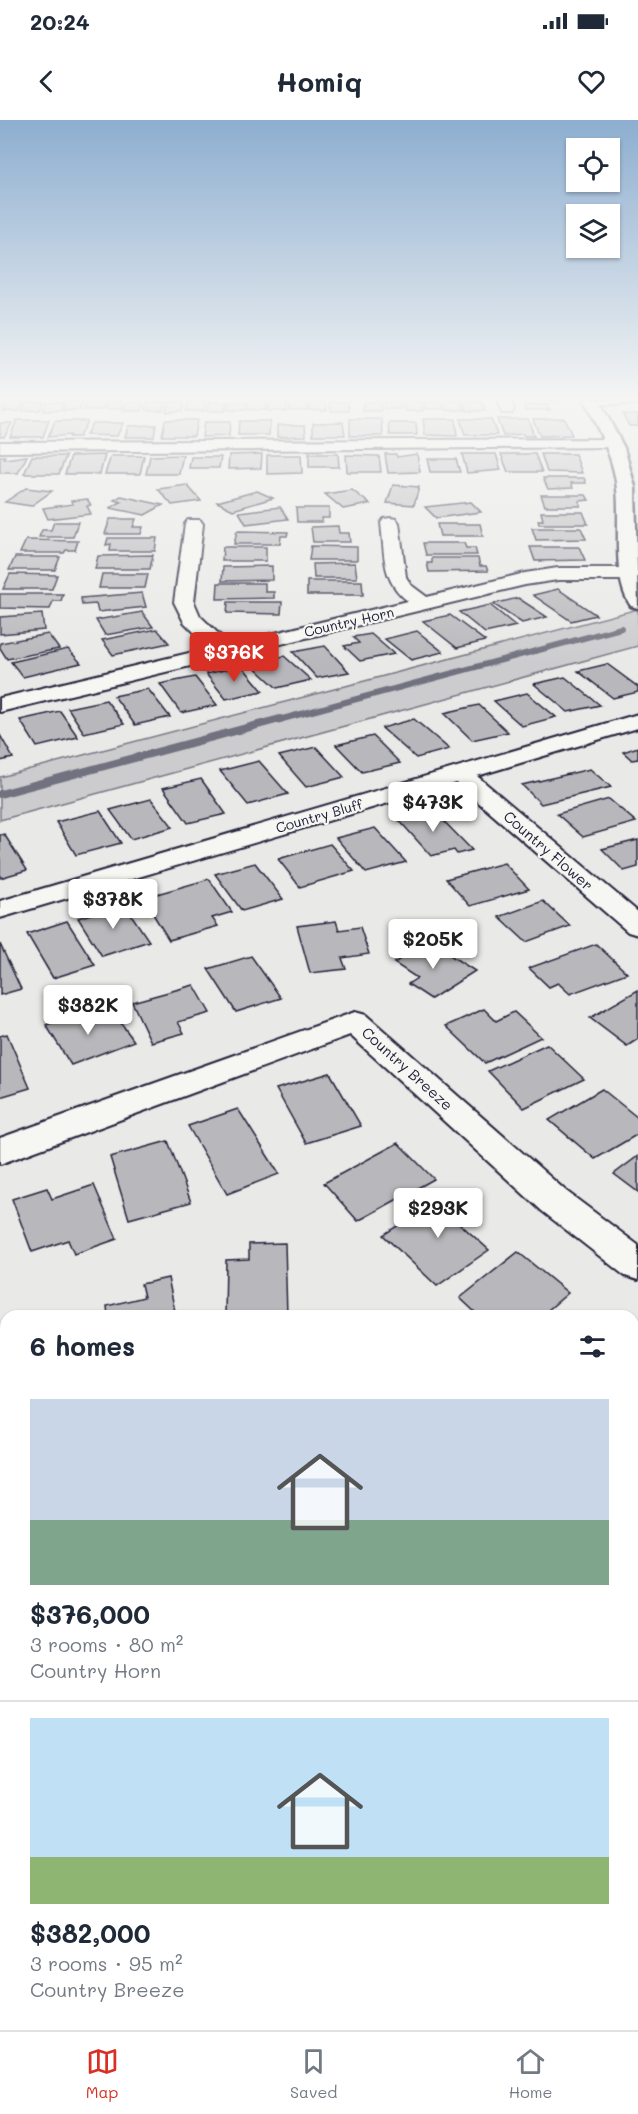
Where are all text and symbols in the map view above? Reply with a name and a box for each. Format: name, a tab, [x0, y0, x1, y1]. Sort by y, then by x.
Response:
text: 20:24	[30, 7, 90, 36]
text: Homiq	[276, 64, 362, 99]
icon: back	[30, 65, 63, 98]
icon: heart	[575, 65, 608, 98]
map controls	[566, 138, 620, 258]
button: locate	[566, 138, 620, 192]
button: layers	[566, 204, 620, 258]
street label: Country Horn	[302, 602, 396, 641]
pin: $376K	[192, 632, 276, 683]
text: $376K	[204, 638, 264, 664]
pin: $473K	[391, 782, 475, 833]
text: $473K	[402, 788, 464, 814]
street label: Country Bluff	[273, 794, 365, 837]
street label: Country Flower	[500, 806, 598, 895]
pin: $378K	[71, 879, 155, 930]
text: $378K	[82, 885, 144, 911]
pin: $205K	[391, 919, 475, 970]
text: $205K	[402, 925, 464, 951]
pin: $382K	[46, 985, 130, 1036]
text: $382K	[57, 991, 119, 1017]
street label: Country Breeze	[358, 1022, 457, 1114]
pin: $293K	[396, 1188, 480, 1239]
text: $293K	[408, 1194, 468, 1220]
text: 6 homes	[30, 1329, 135, 1363]
icon: filters	[576, 1330, 609, 1363]
icon: home	[266, 1438, 374, 1546]
text: $376,000	[30, 1597, 150, 1631]
text: 3 rooms · 80 m²	[30, 1631, 183, 1657]
text: Country Horn	[30, 1657, 161, 1683]
icon: home	[266, 1757, 374, 1865]
text: $382,000	[30, 1916, 150, 1950]
text: 3 rooms · 95 m²	[30, 1950, 182, 1976]
text: Country Breeze	[30, 1976, 185, 2002]
tab: Map	[86, 2045, 119, 2102]
tab: Saved	[290, 2045, 337, 2102]
tab: Home	[509, 2045, 552, 2102]

